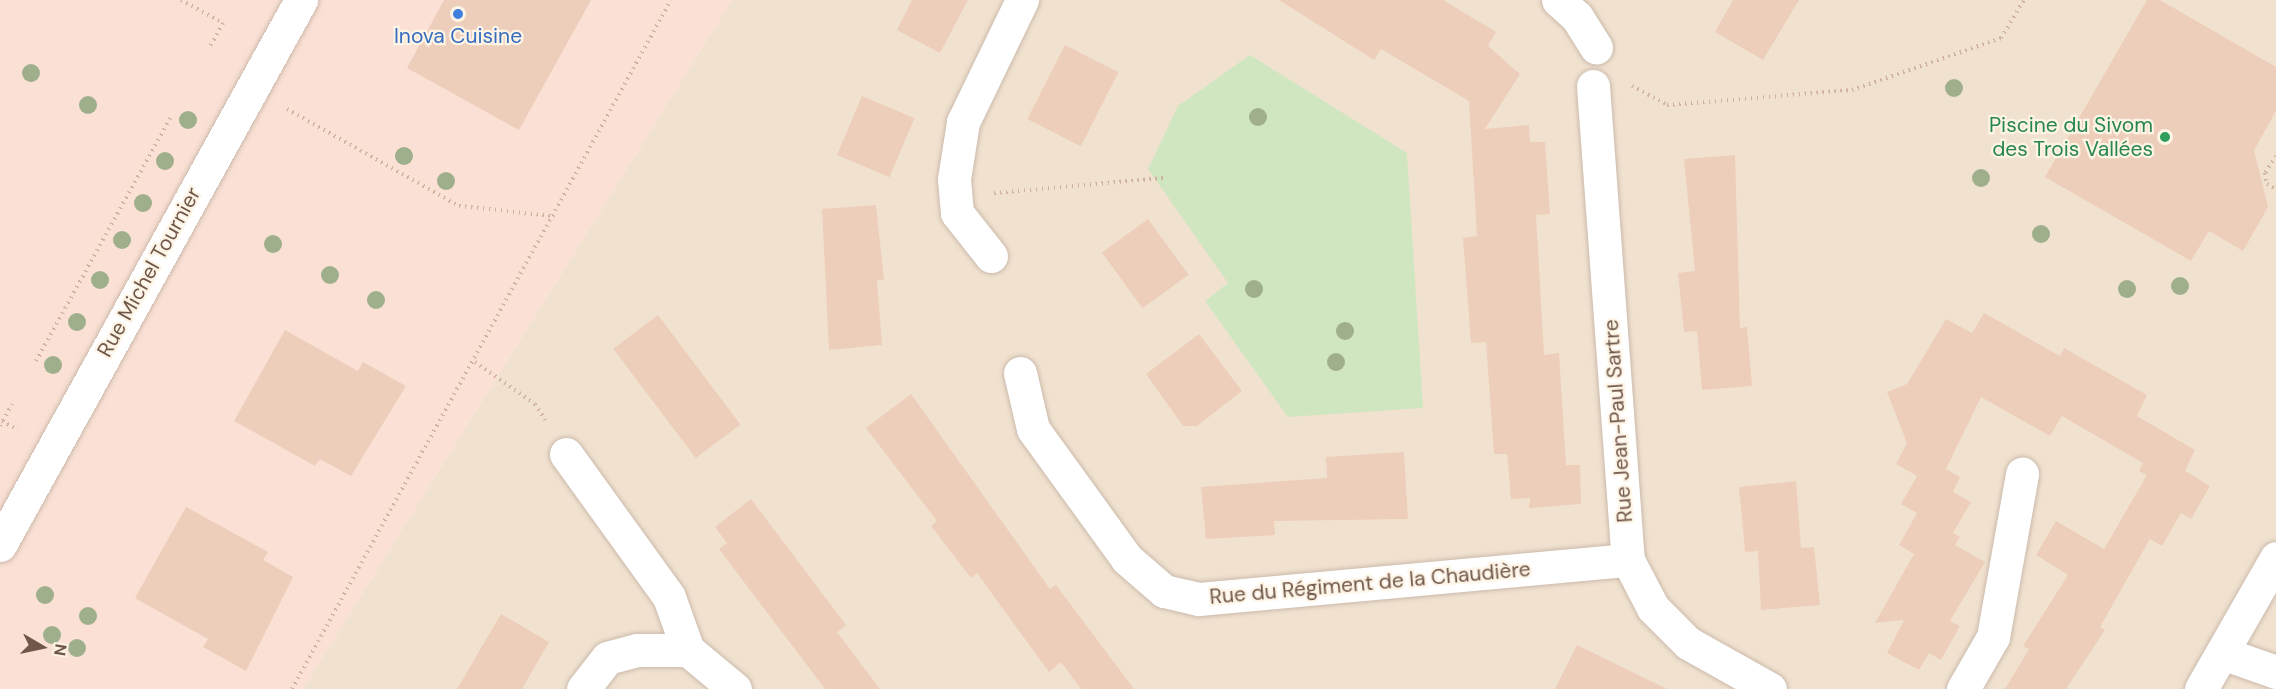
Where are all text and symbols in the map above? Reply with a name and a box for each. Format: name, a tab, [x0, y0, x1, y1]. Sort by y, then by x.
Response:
marker: Inova Cuisine	[451, 7, 465, 21]
place label: Inova Cuisine	[394, 23, 522, 49]
place label: Piscine du Sivom des Trois Vallées	[1989, 112, 2153, 162]
marker: Piscine du Sivom des Trois Vallées	[2158, 130, 2172, 144]
street label: Rue Michel Tournier	[92, 183, 206, 361]
street label: Rue Jean-Paul Sartre	[1598, 319, 1638, 523]
street label: Rue du Régiment de la Chaudière	[1208, 556, 1532, 610]
north arrow	[12, 617, 72, 677]
text: N	[49, 642, 72, 657]

